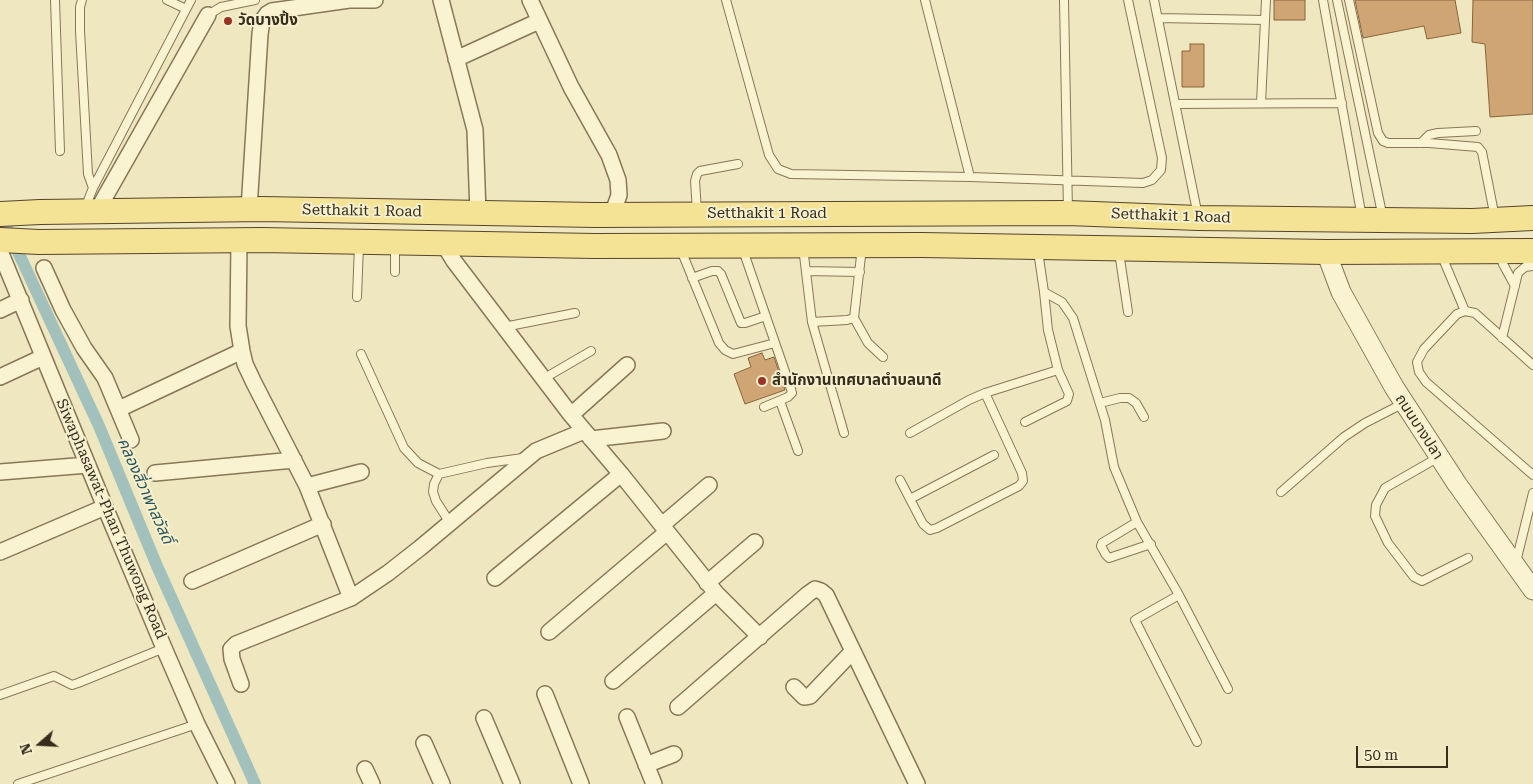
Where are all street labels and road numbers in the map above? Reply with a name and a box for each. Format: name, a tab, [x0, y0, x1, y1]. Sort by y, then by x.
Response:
street label: Setthakit 1 Road	[302, 201, 422, 221]
street label: Setthakit 1 Road	[707, 205, 827, 223]
street label: Setthakit 1 Road	[1111, 205, 1231, 227]
street label: ถนนบางปลา	[1391, 391, 1447, 463]
street label: Siwaphasawat-Phan Thuwong Road	[52, 396, 170, 642]

